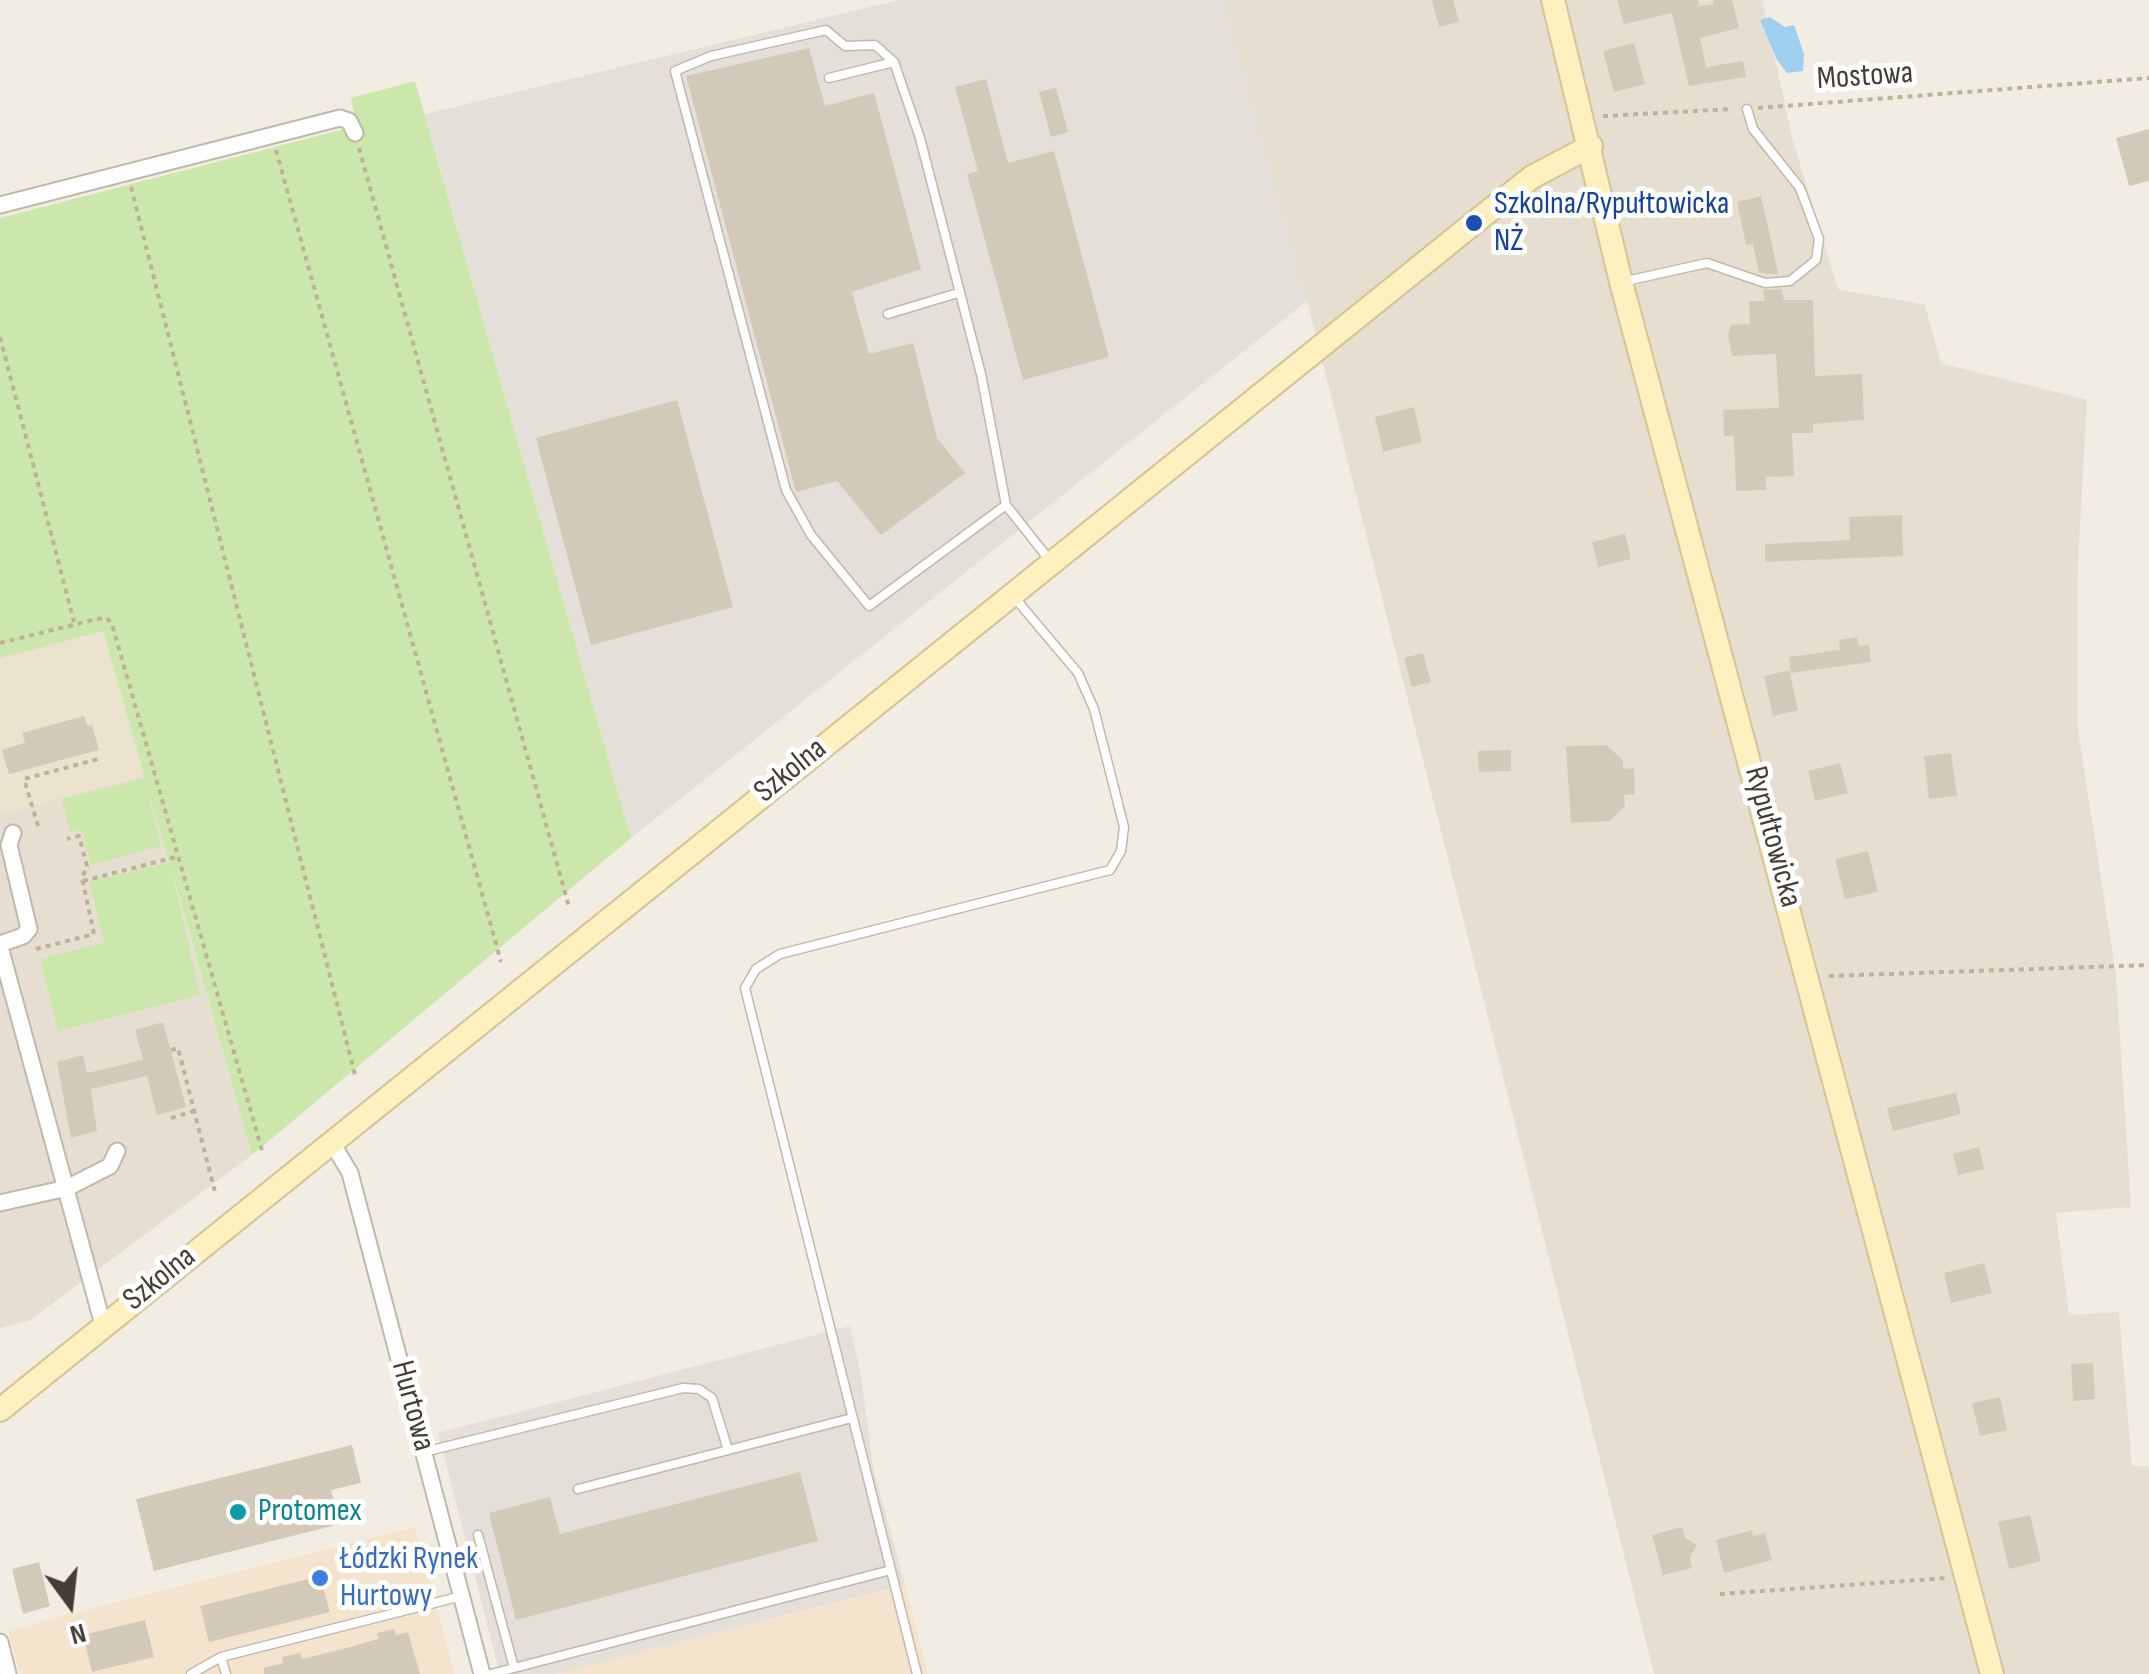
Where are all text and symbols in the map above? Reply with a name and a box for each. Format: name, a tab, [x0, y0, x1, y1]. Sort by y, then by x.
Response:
street label: Mostowa	[1816, 54, 1914, 100]
place label: Szkolna/Rypułtowicka NŻ	[1494, 186, 1729, 261]
marker: Szkolna/Rypułtowicka NŻ	[1463, 212, 1485, 234]
street label: Szkolna	[747, 730, 835, 812]
street label: Rypułtowicka	[1735, 762, 1809, 912]
street label: Szkolna	[116, 1238, 204, 1320]
street label: Hurtowa	[382, 1357, 442, 1455]
place label: Protomex	[258, 1493, 361, 1531]
marker: Protomex	[227, 1501, 249, 1523]
place label: Łódzki Rynek Hurtowy	[340, 1541, 478, 1616]
north arrow	[20, 1554, 120, 1654]
marker: Łódzki Rynek Hurtowy	[309, 1567, 331, 1589]
text: N	[66, 1616, 89, 1651]

